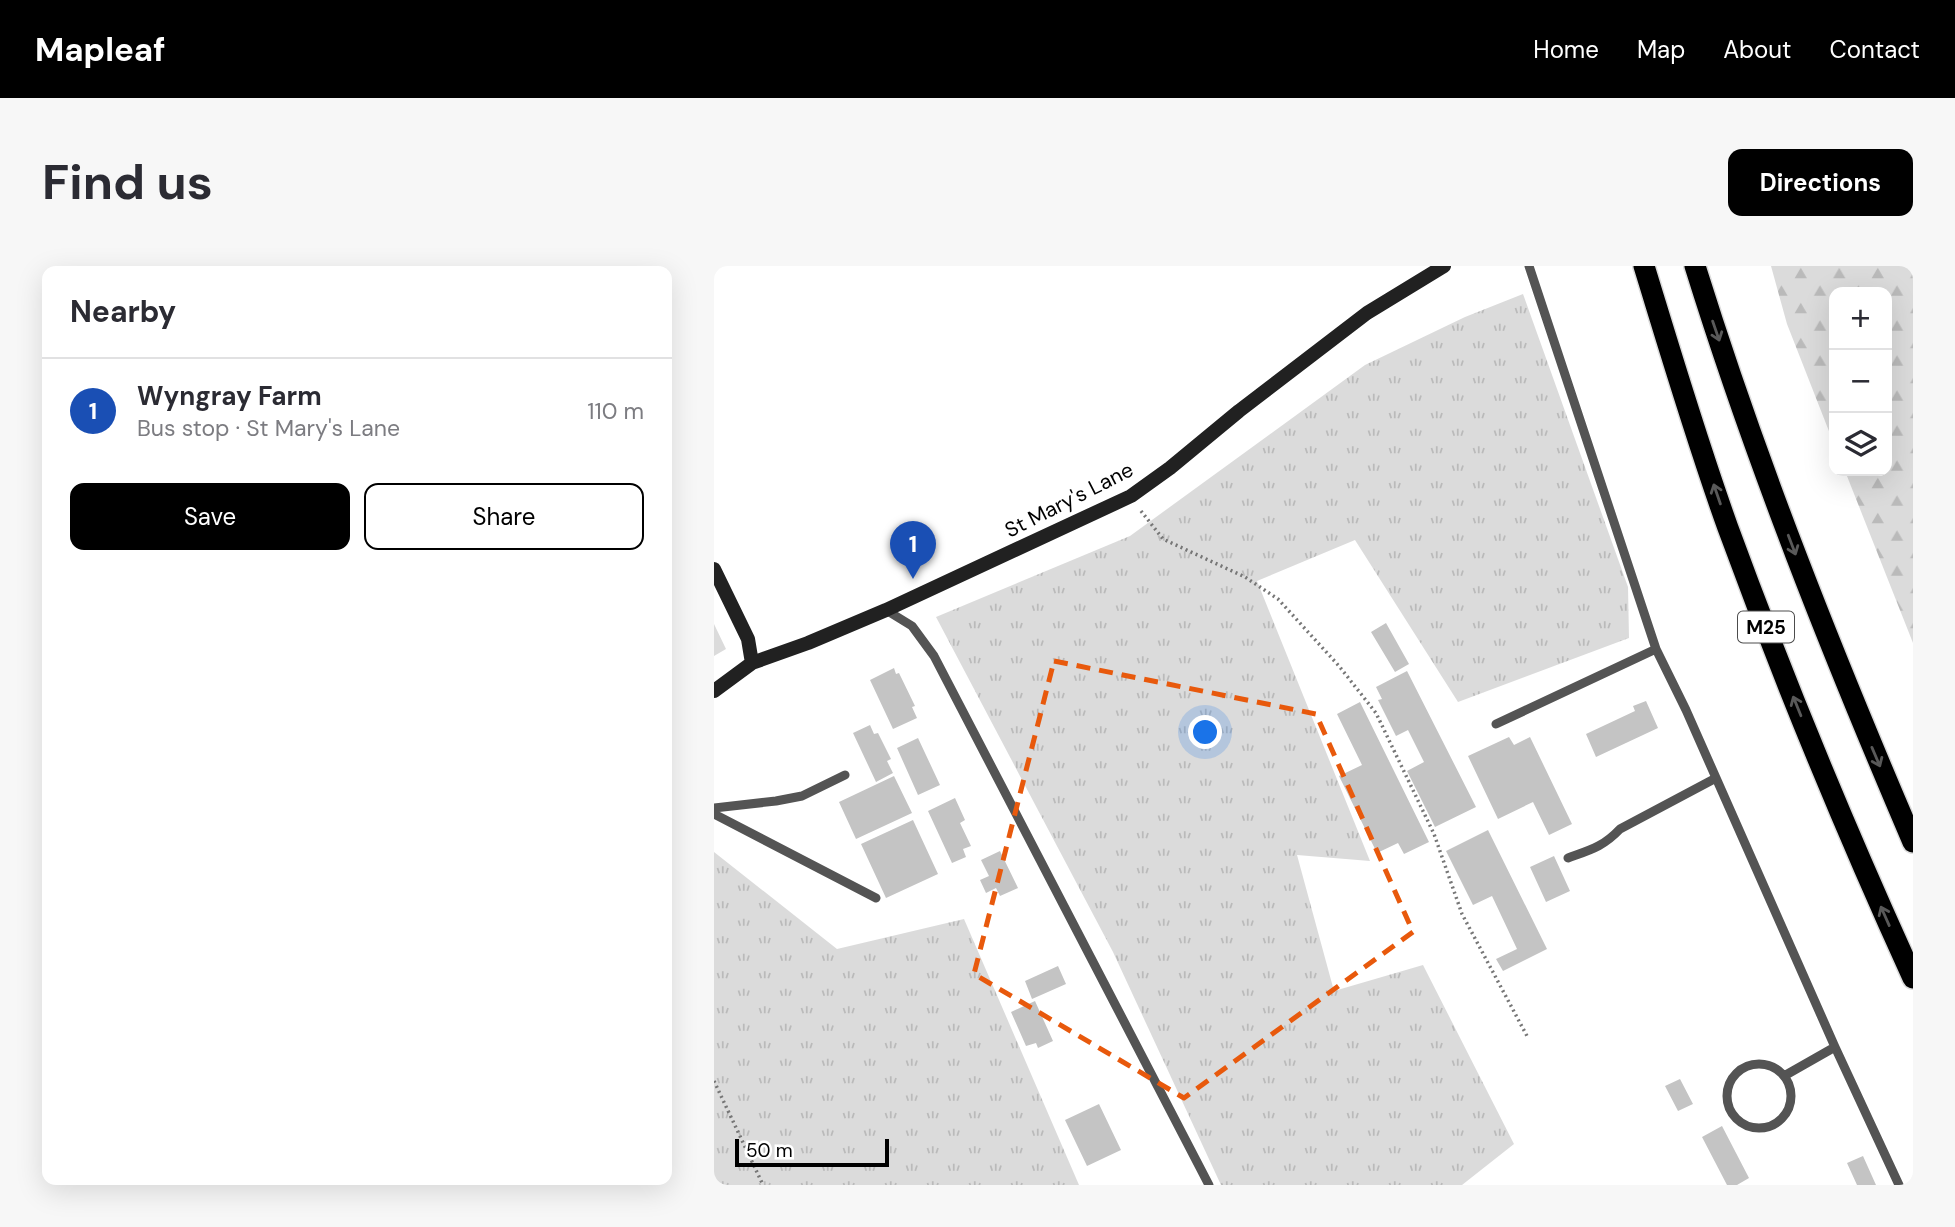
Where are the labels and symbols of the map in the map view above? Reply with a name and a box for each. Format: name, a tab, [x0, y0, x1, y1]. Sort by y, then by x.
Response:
one-way arrow	[1711, 319, 1723, 341]
street label: St Mary's Lane	[1000, 456, 1138, 544]
one-way arrow	[1710, 483, 1722, 505]
pin: 1	[890, 521, 936, 579]
one-way arrow	[1786, 534, 1799, 556]
road number: M25	[1738, 612, 1794, 642]
one-way arrow	[1789, 696, 1802, 718]
your location	[1188, 715, 1222, 749]
one-way arrow	[1870, 745, 1883, 767]
one-way arrow	[1878, 906, 1891, 927]
scale bar	[735, 1136, 889, 1168]

